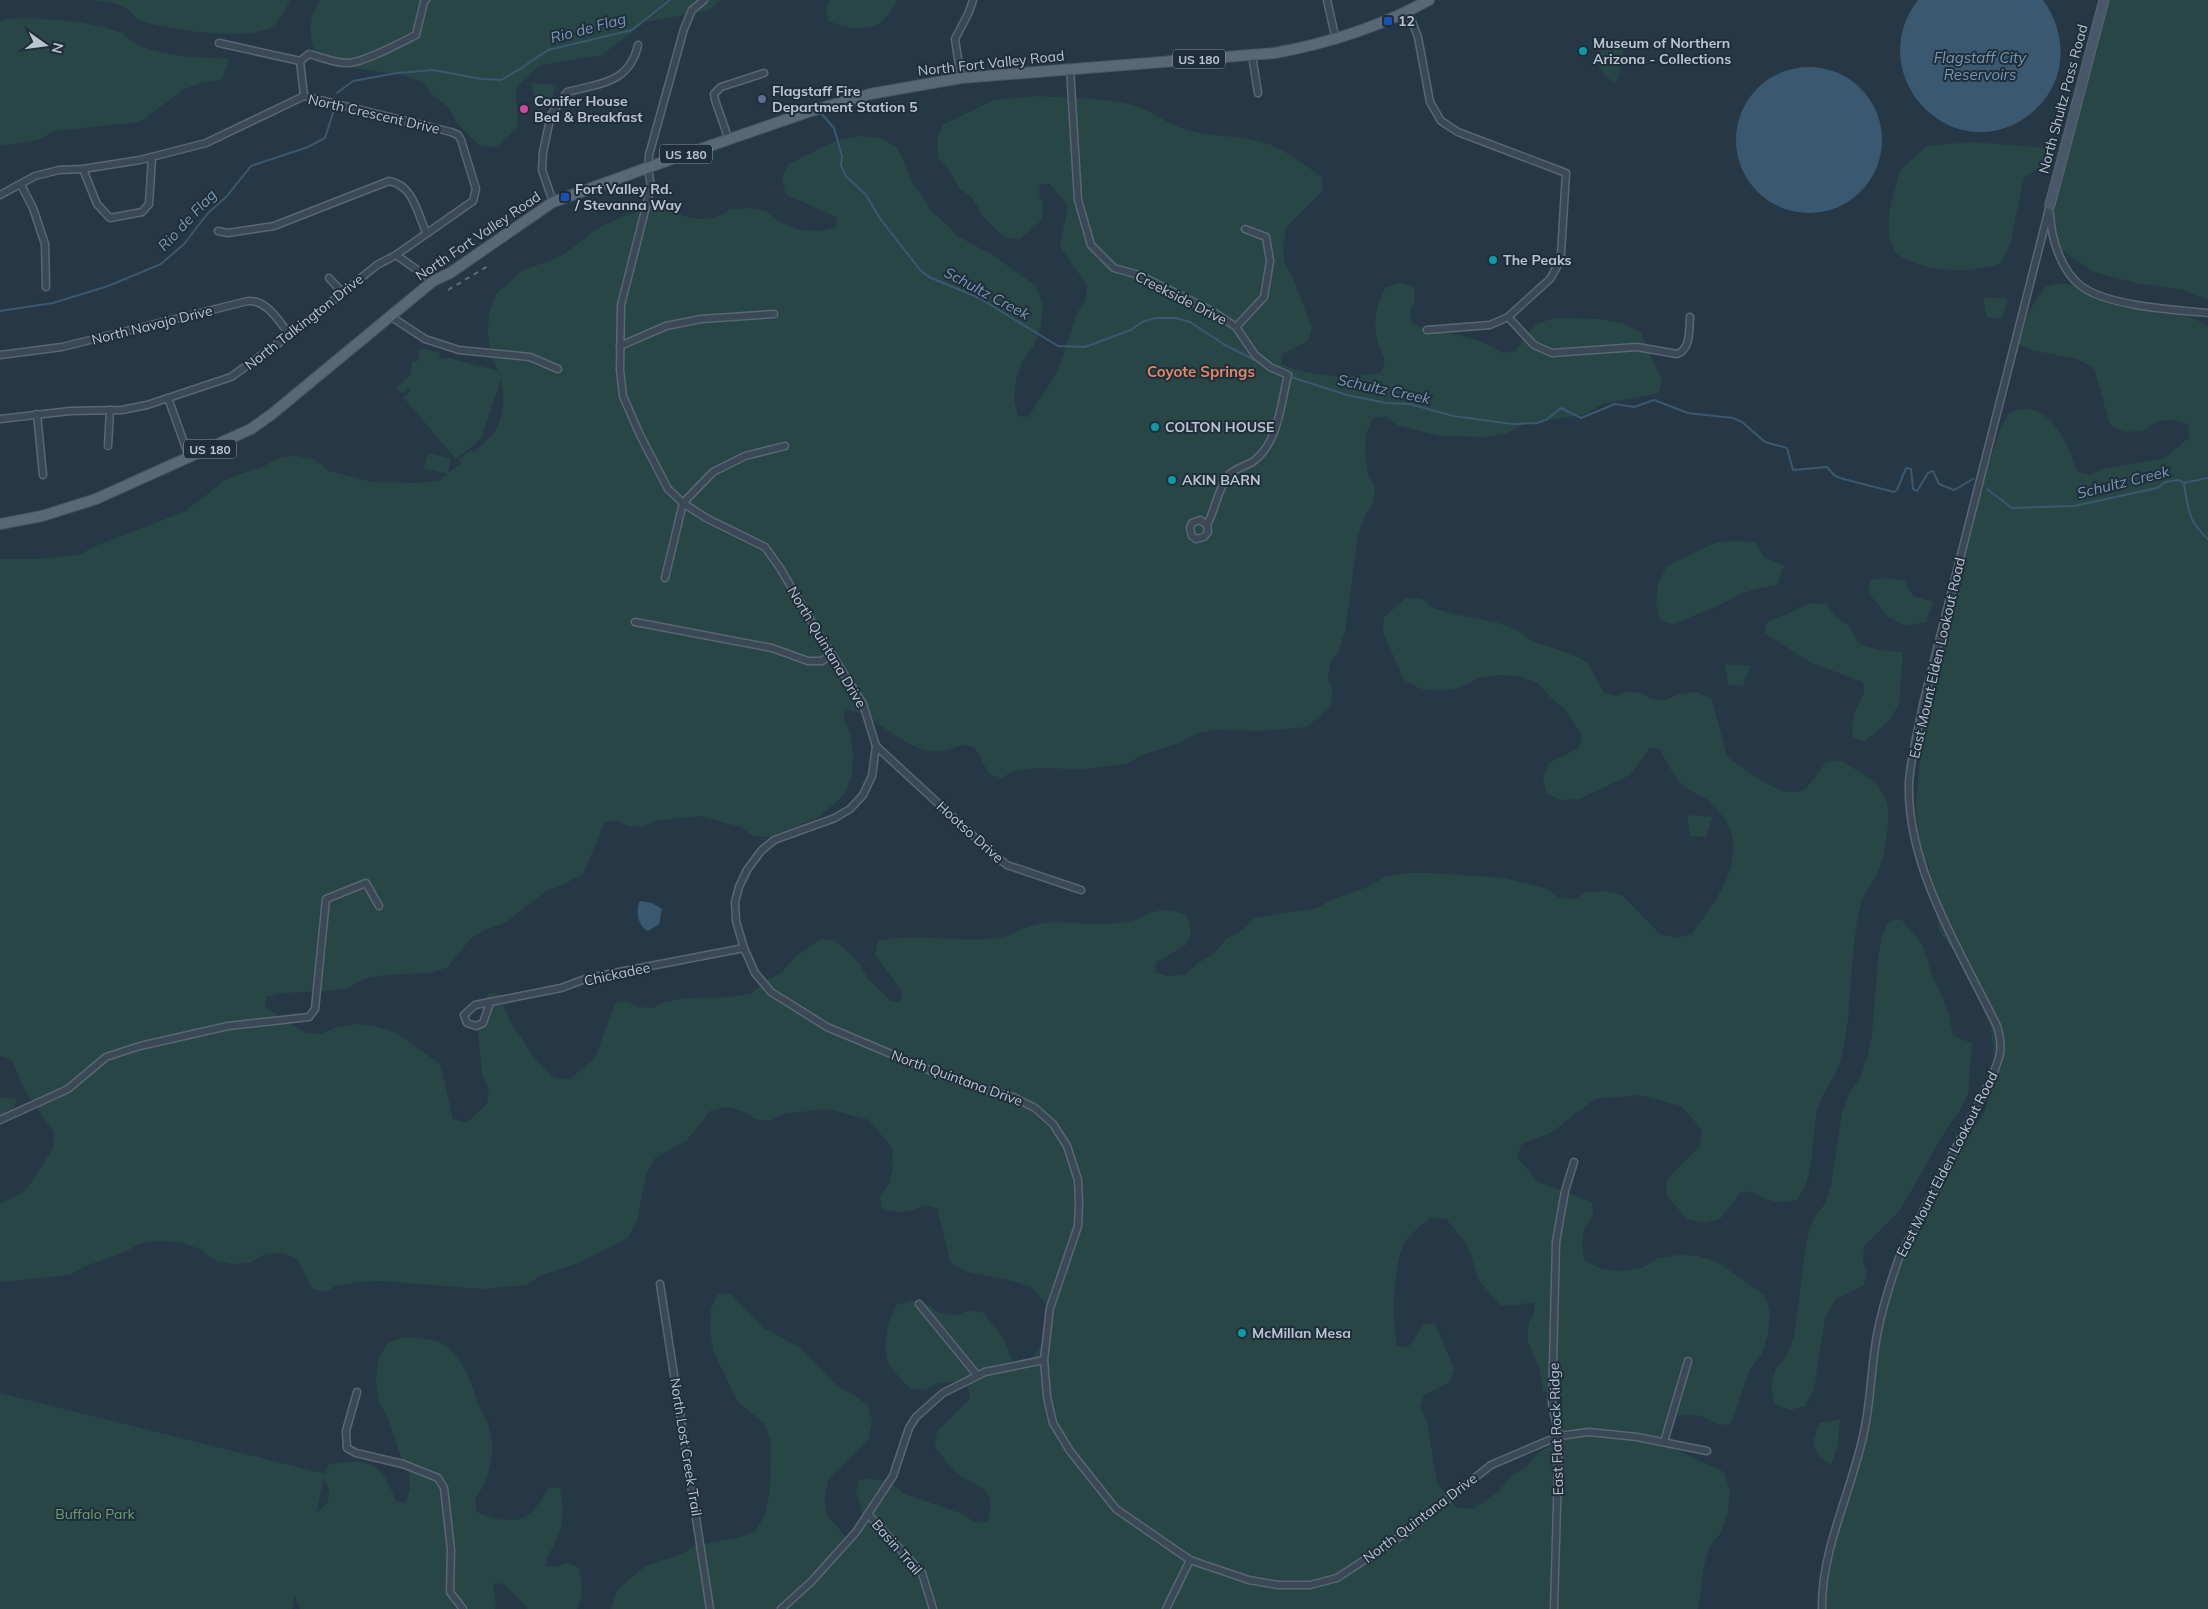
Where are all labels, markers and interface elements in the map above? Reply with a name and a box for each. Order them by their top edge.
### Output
water label: Rio de Flag [548,9,628,47]
place label: 12 [1398,12,1415,30]
marker: 12 [1382,15,1394,27]
north arrow [20,20,70,70]
street label: North Shultz Pass Road [2034,22,2092,176]
place label: Museum of Northern Arizona - Collections [1593,34,1731,68]
text: N [48,41,68,55]
marker: Museum of Northern Arizona - Collections [1577,45,1589,57]
street label: North Fort Valley Road [917,46,1065,80]
water label: Flagstaff City Reservoirs [1934,48,2027,84]
road number: US 180 [1173,50,1225,68]
place label: Flagstaff Fire Department Station 5 [772,82,918,116]
street label: North Crescent Drive [306,90,442,138]
place label: Conifer House Bed & Breakfast [534,92,643,126]
marker: Flagstaff Fire Department Station 5 [756,93,768,105]
marker: Conifer House Bed & Breakfast [518,103,530,115]
road number: US 180 [660,144,712,164]
place label: Fort Valley Rd. / Stevanna Way [574,180,682,214]
water label: Rio de Flag [154,185,220,255]
street label: North Fort Valley Road [412,187,544,285]
marker: Fort Valley Rd. / Stevanna Way [559,191,571,203]
place label: The Peaks [1503,251,1572,269]
marker: The Peaks [1487,254,1499,266]
water label: Schultz Creek [941,262,1034,324]
street label: Creekside Drive [1132,267,1230,329]
street label: North Talkington Drive [241,270,367,374]
street label: North Navajo Drive [90,301,214,349]
district label: Coyote Springs [1147,362,1255,381]
water label: Schultz Creek [1336,370,1433,408]
place label: COLTON HOUSE [1165,418,1274,436]
marker: COLTON HOUSE [1149,421,1161,433]
road number: US 180 [184,439,236,458]
water label: Schultz Creek [2075,461,2172,503]
place label: AKIN BARN [1182,471,1261,489]
marker: AKIN BARN [1166,474,1178,486]
street label: East Mount Elden Lookout Road [1905,556,1969,760]
street label: North Quintana Drive [784,583,870,711]
street label: Hootso Drive [933,797,1007,867]
street label: Chickadee [582,958,652,990]
street label: North Quintana Drive [889,1046,1025,1110]
street label: East Mount Elden Lookout Road [1892,1068,2002,1260]
place label: McMillan Mesa [1252,1324,1351,1342]
marker: McMillan Mesa [1236,1327,1248,1339]
street label: East Flat Rock Ridge [1545,1362,1567,1496]
street label: North Lost Creek Trail [666,1377,706,1517]
street label: North Quintana Drive [1359,1469,1481,1567]
park label: Buffalo Park [55,1505,136,1523]
street label: Basin Trail [868,1516,926,1578]

